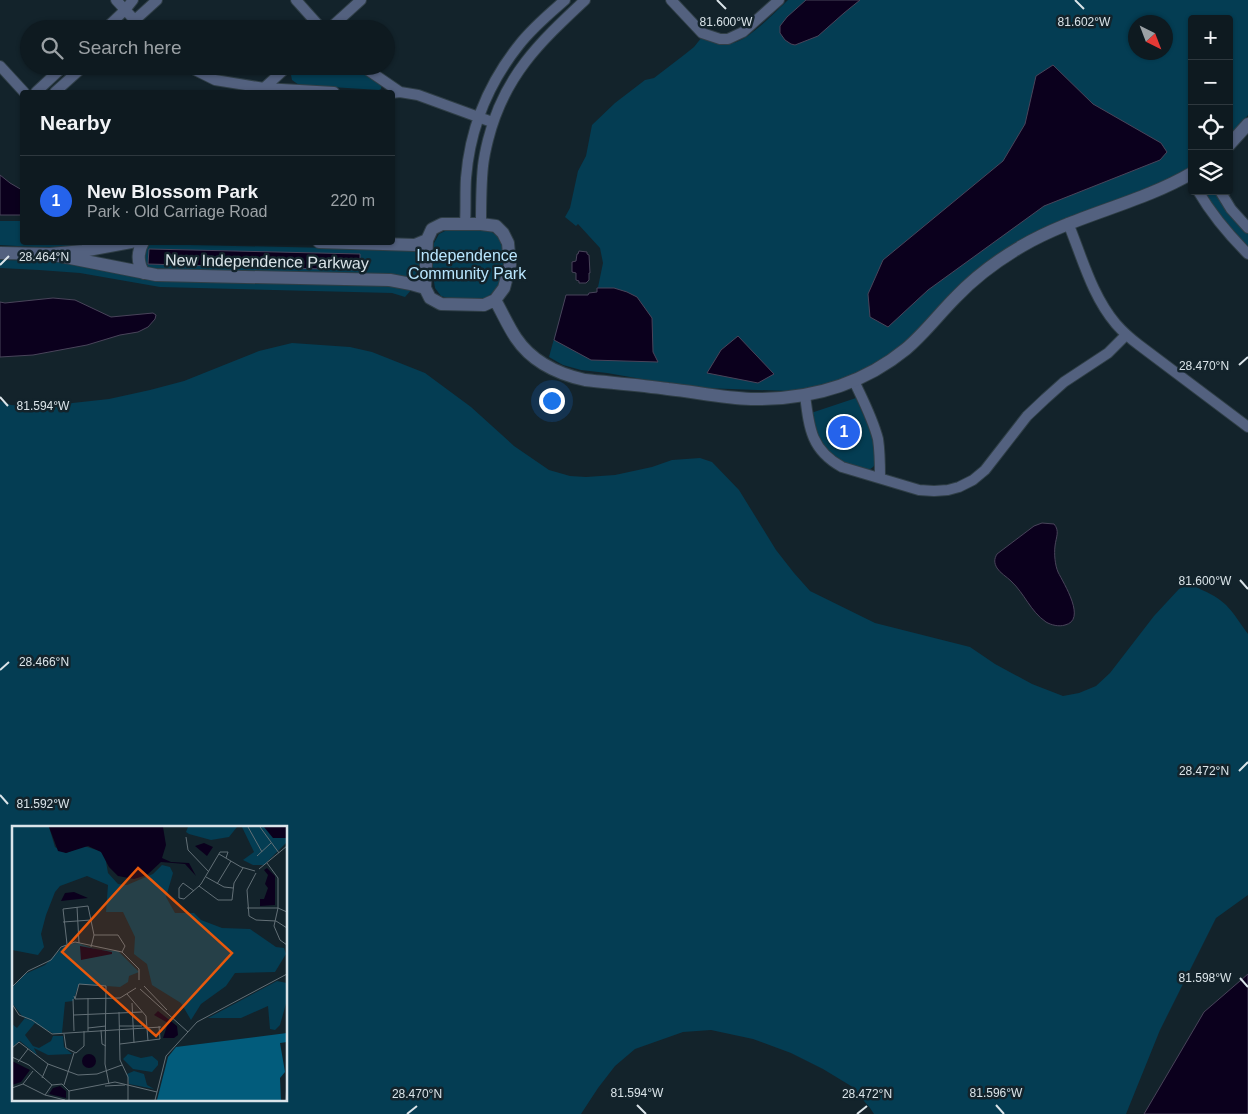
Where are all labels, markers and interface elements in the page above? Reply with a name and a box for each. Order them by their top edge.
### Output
text: 81.600°W [700,15,753,29]
text: 81.602°W [1058,15,1111,29]
north arrow [1128,15,1173,60]
map controls [1188,15,1233,195]
button: + [1188,15,1233,60]
search box [20,20,395,75]
icon: search [38,34,66,62]
text: Search here [78,37,182,58]
button: − [1188,60,1233,105]
button: locate [1188,105,1233,150]
text: Nearby [40,111,111,134]
button: layers [1188,150,1233,195]
text: New Blossom Park [87,181,258,202]
text: 1 [52,192,60,209]
text: 220 m [331,192,375,209]
text: Park · Old Carriage Road [87,203,268,220]
park label: Independence Community Park [408,247,527,282]
text: 28.464°N [19,250,69,264]
street label: New Independence Parkway [165,251,369,272]
text: 28.470°N [1179,359,1229,373]
your location [539,388,565,414]
text: 81.594°W [17,399,70,413]
pin: 1 [828,413,860,451]
text: 81.600°W [1179,574,1232,588]
text: 28.466°N [19,655,69,669]
text: 28.472°N [1179,764,1229,778]
text: 81.592°W [17,797,70,811]
inset map [12,826,288,1102]
text: 81.598°W [1179,971,1232,985]
text: 81.594°W [611,1086,664,1100]
text: 81.596°W [970,1086,1023,1100]
text: 28.470°N [392,1087,442,1101]
text: 28.472°N [842,1087,892,1101]

